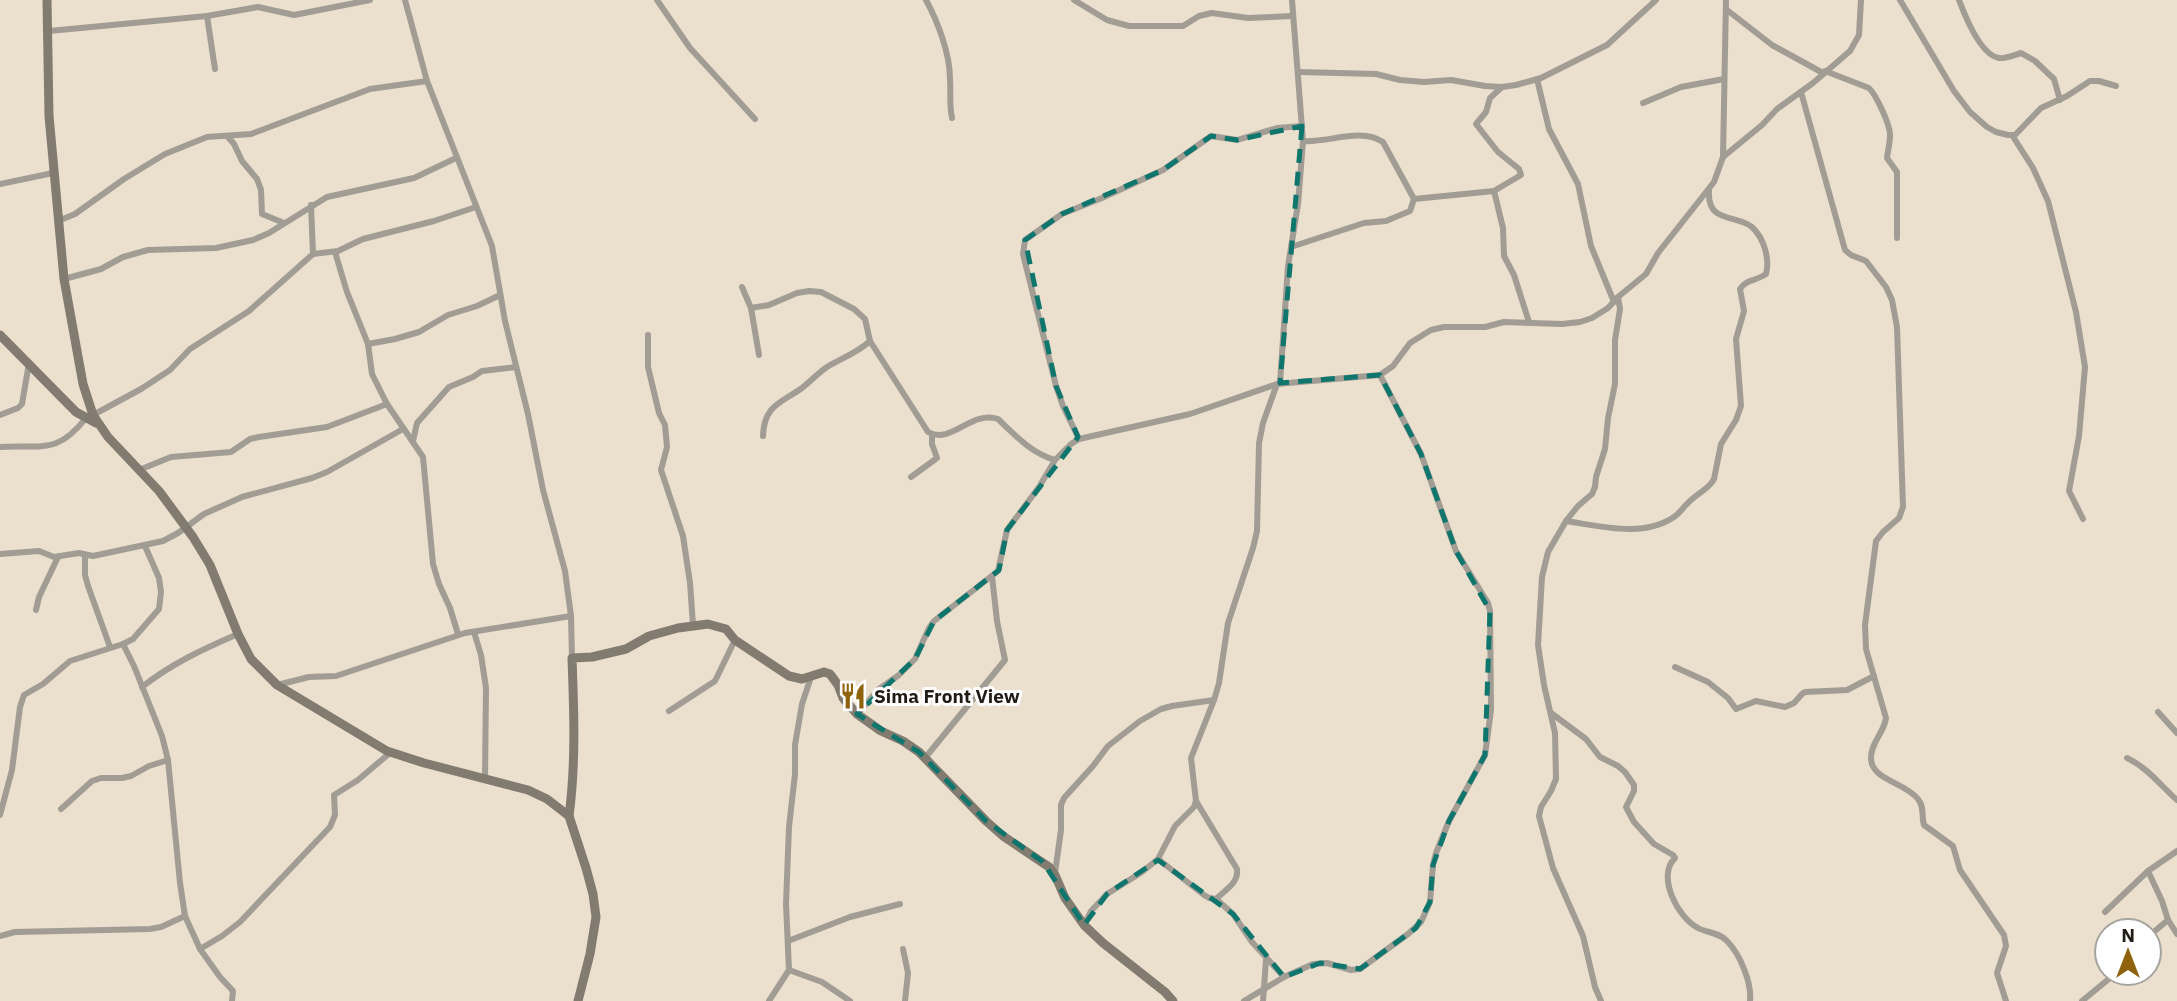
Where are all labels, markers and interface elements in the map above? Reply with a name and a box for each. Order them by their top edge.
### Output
restaurant icon: Sima Front View [838,681,868,711]
place label: Sima Front View [874,684,1020,708]
north arrow [2093,917,2163,987]
text: N [2121,923,2135,947]

